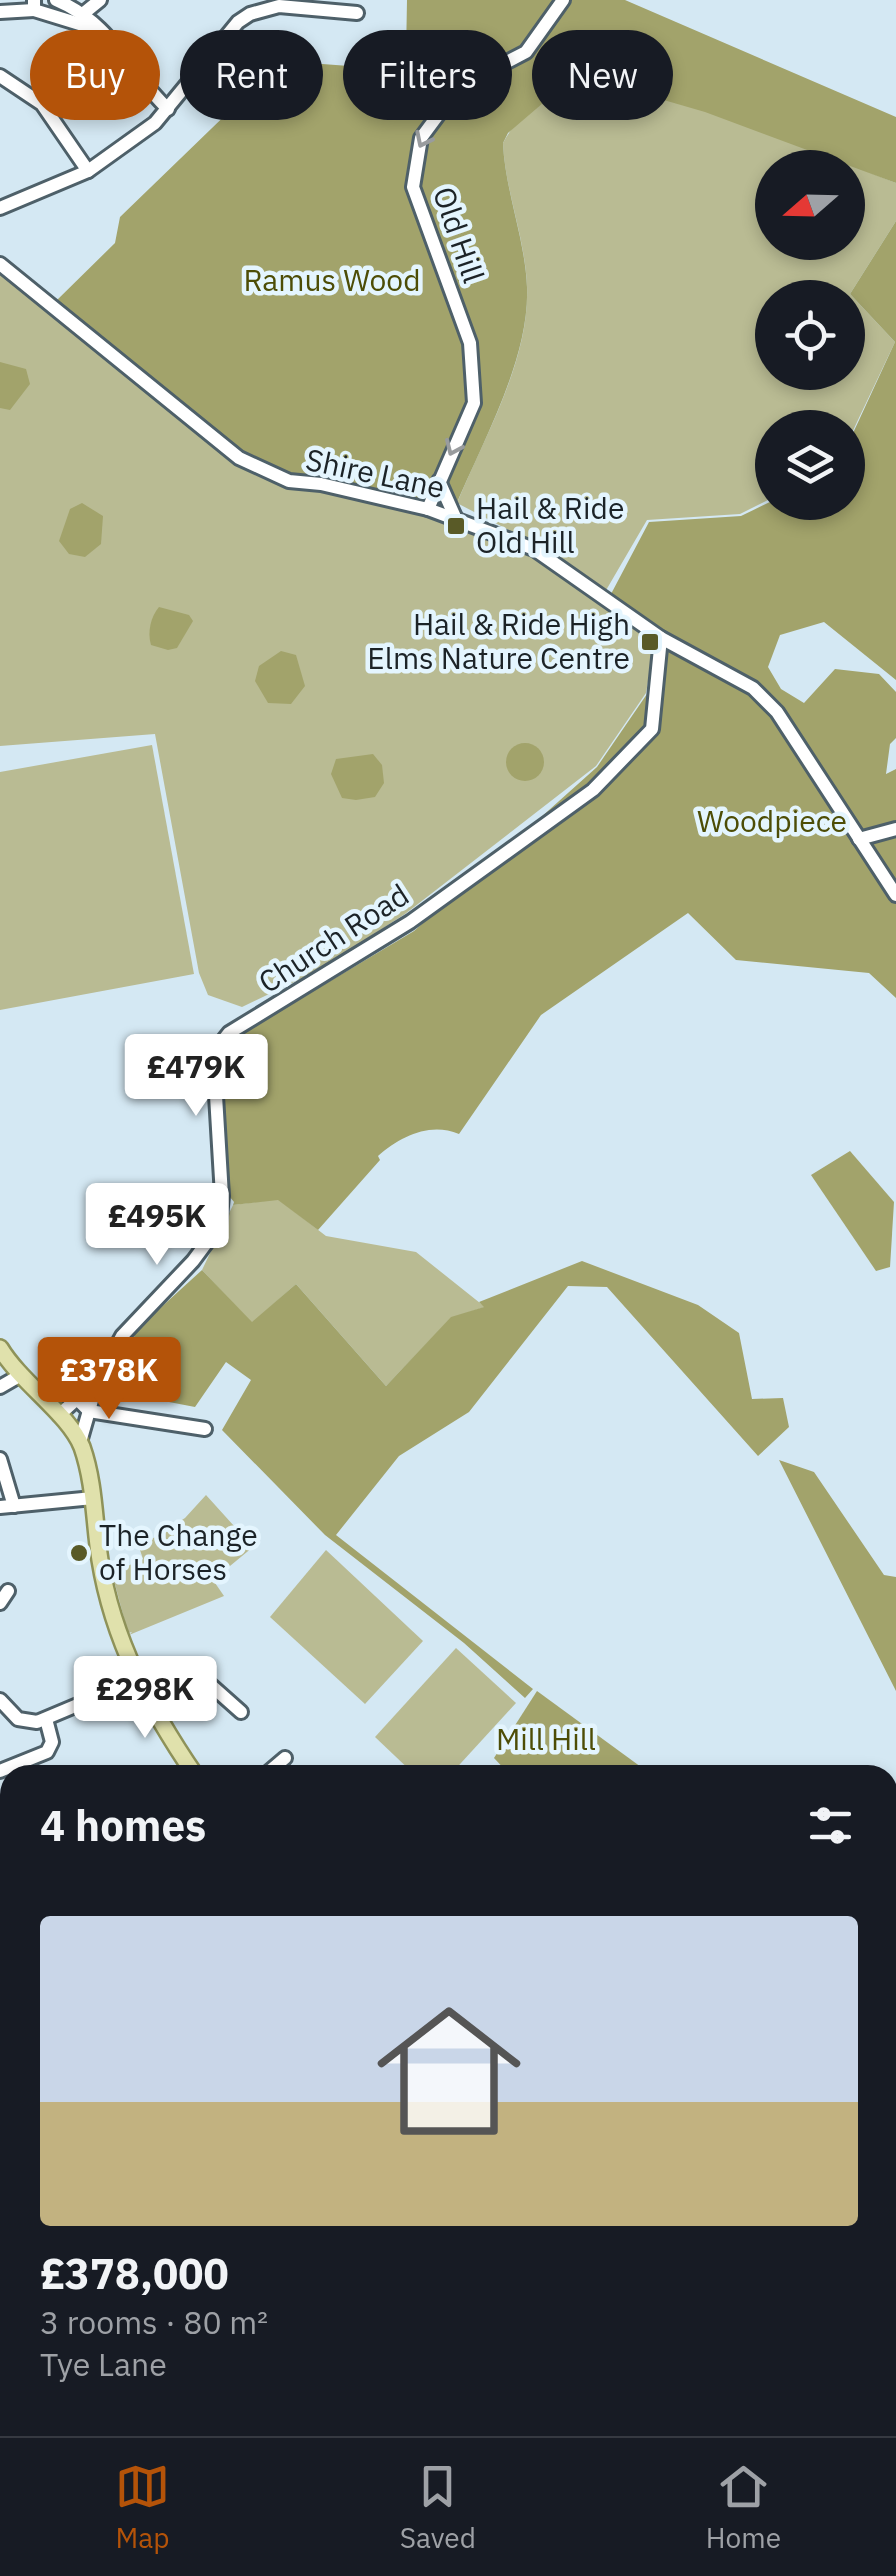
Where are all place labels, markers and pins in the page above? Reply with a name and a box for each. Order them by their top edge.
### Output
place label: Hail & Ride Old Hill [476,488,624,561]
marker: Hail & Ride Old Hill [445,515,467,537]
place label: Hail & Ride High Elms Nature Centre [367,604,630,677]
marker: Hail & Ride High Elms Nature Centre [639,631,661,653]
pin: £479K [126,1034,266,1119]
pin: £495K [87,1183,227,1268]
pin: £378K [39,1337,179,1422]
place label: The Change of Horses [99,1515,258,1588]
marker: The Change of Horses [68,1542,90,1564]
pin: £298K [75,1656,215,1741]

